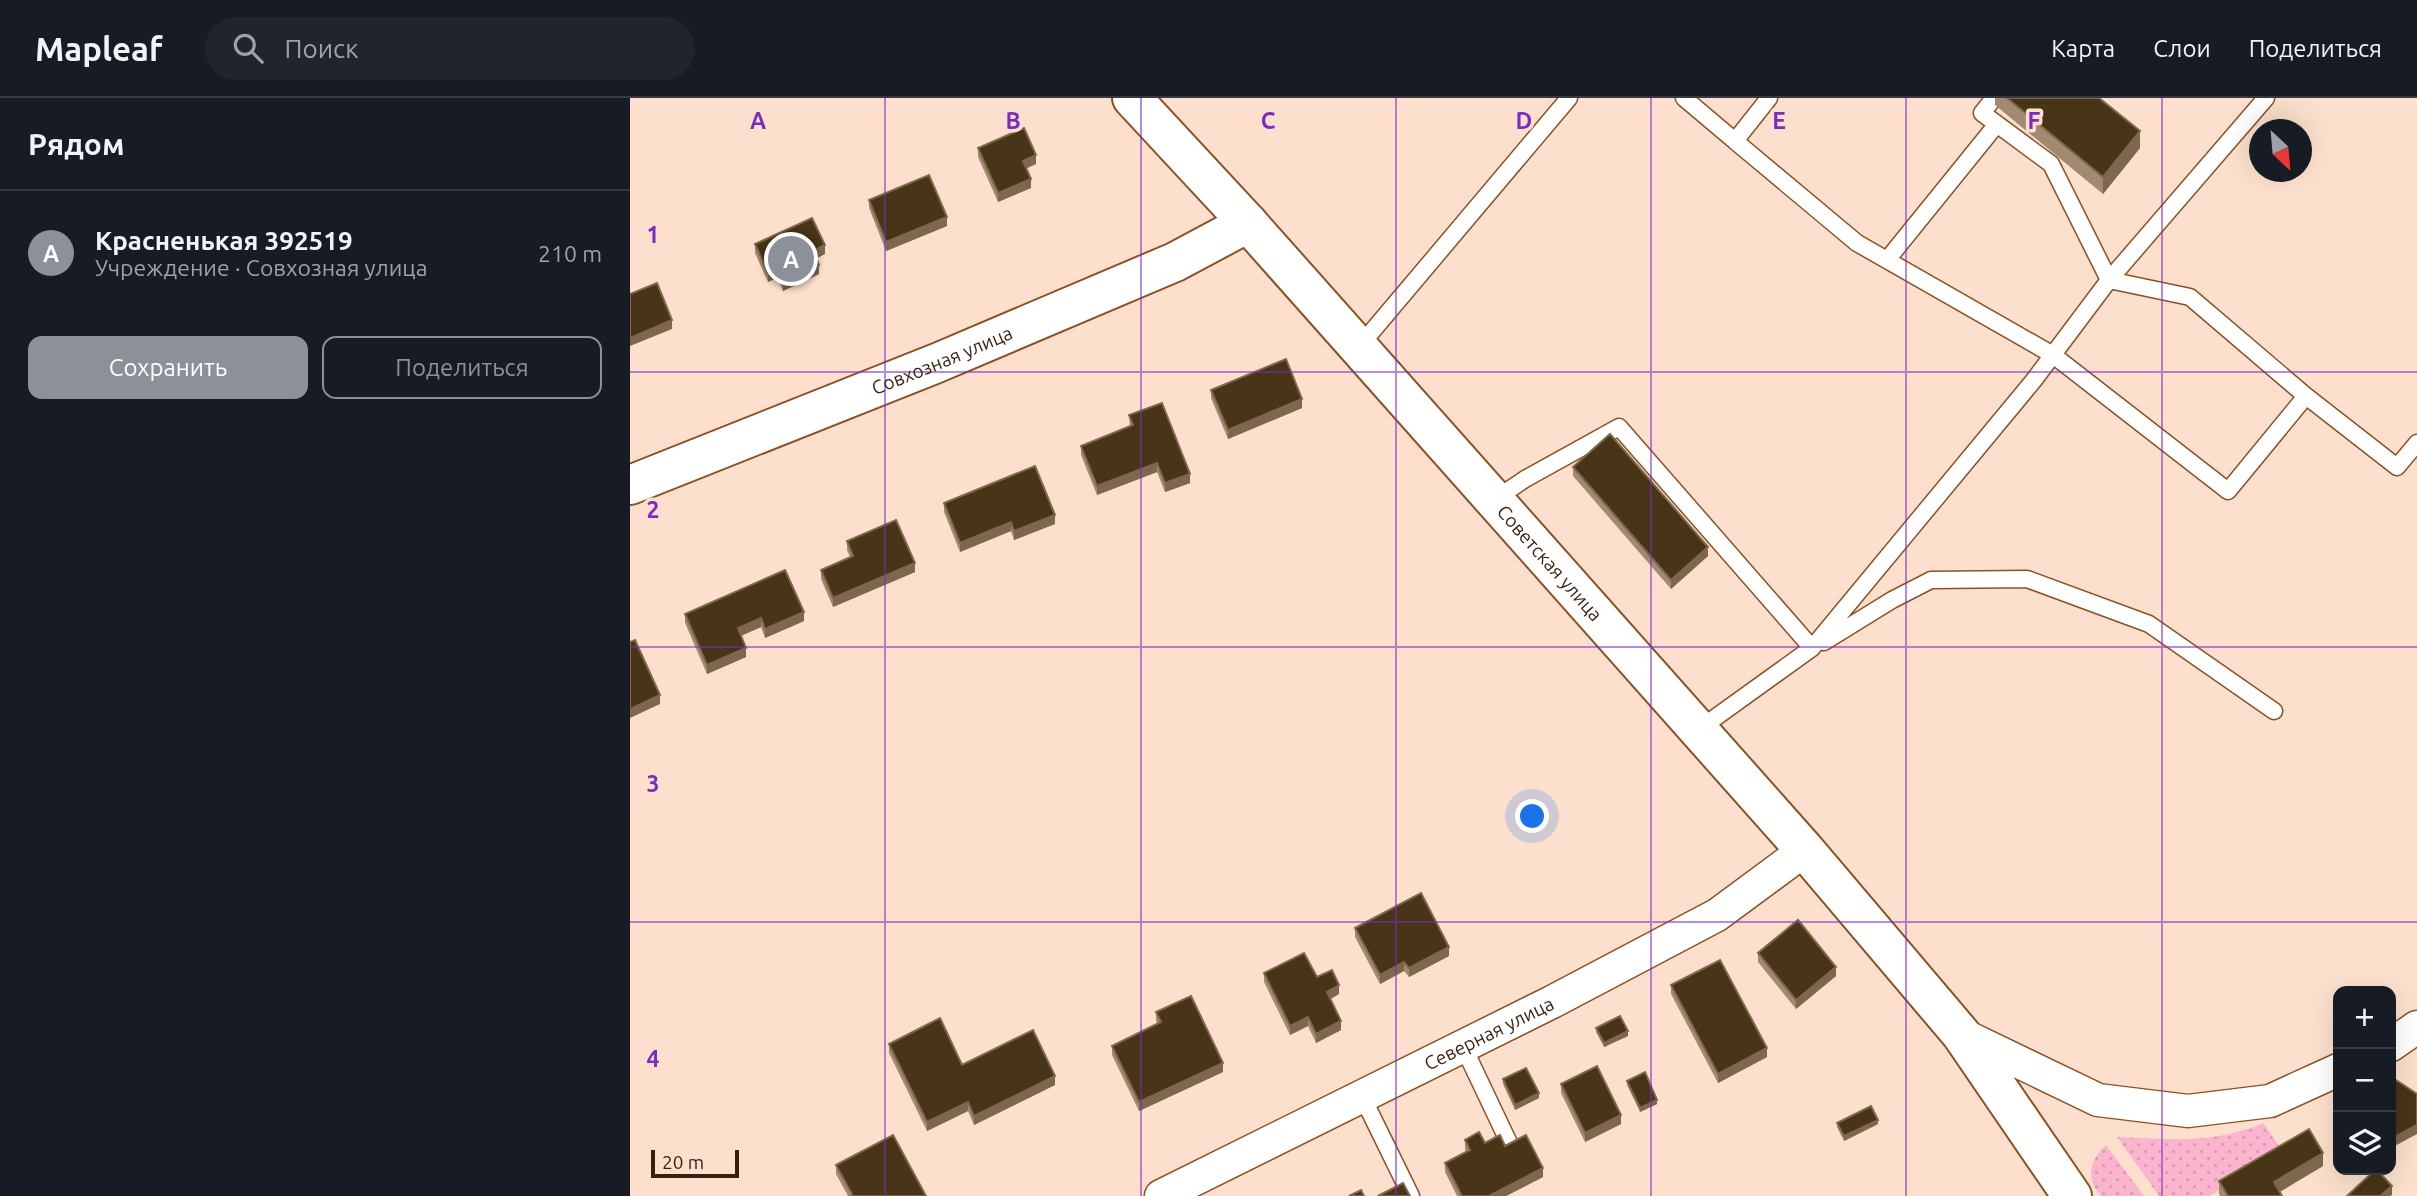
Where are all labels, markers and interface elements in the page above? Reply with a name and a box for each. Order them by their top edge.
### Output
search box [205,17,695,80]
icon: search [229,29,267,67]
text: Mapleaf [35,30,163,67]
text: Поиск [285,34,359,63]
text: Карта [2051,35,2115,62]
text: Слои [2153,35,2211,62]
text: Поделиться [2249,35,2382,62]
text: A [750,108,766,133]
text: B [1005,108,1021,133]
text: C [1261,108,1276,133]
text: D [1516,108,1532,133]
text: E [1772,108,1786,133]
text: F [2028,108,2041,133]
north arrow [2249,119,2312,182]
text: Рядом [28,127,124,161]
text: 1 [647,222,659,247]
text: Красненькая 392519 [95,226,353,255]
pin: A [768,233,814,285]
text: A [43,241,59,266]
text: 210 m [538,241,602,266]
text: Учреждение · Совхозная улица [95,255,428,280]
street label: Совхозная улица [868,321,1016,399]
button: Сохранить [28,336,308,399]
button: Поделиться [322,336,602,399]
text: 2 [647,497,659,522]
street label: Советская улица [1493,500,1607,625]
text: 3 [647,771,659,796]
your location [1515,799,1549,833]
map controls [2333,986,2396,1175]
button: + [2333,986,2396,1049]
street label: Северная улица [1420,992,1557,1075]
text: 4 [647,1046,660,1071]
button: − [2333,1049,2396,1112]
button: layers [2333,1112,2396,1175]
scale bar [651,1147,738,1179]
text: 20 m [662,1151,704,1173]

